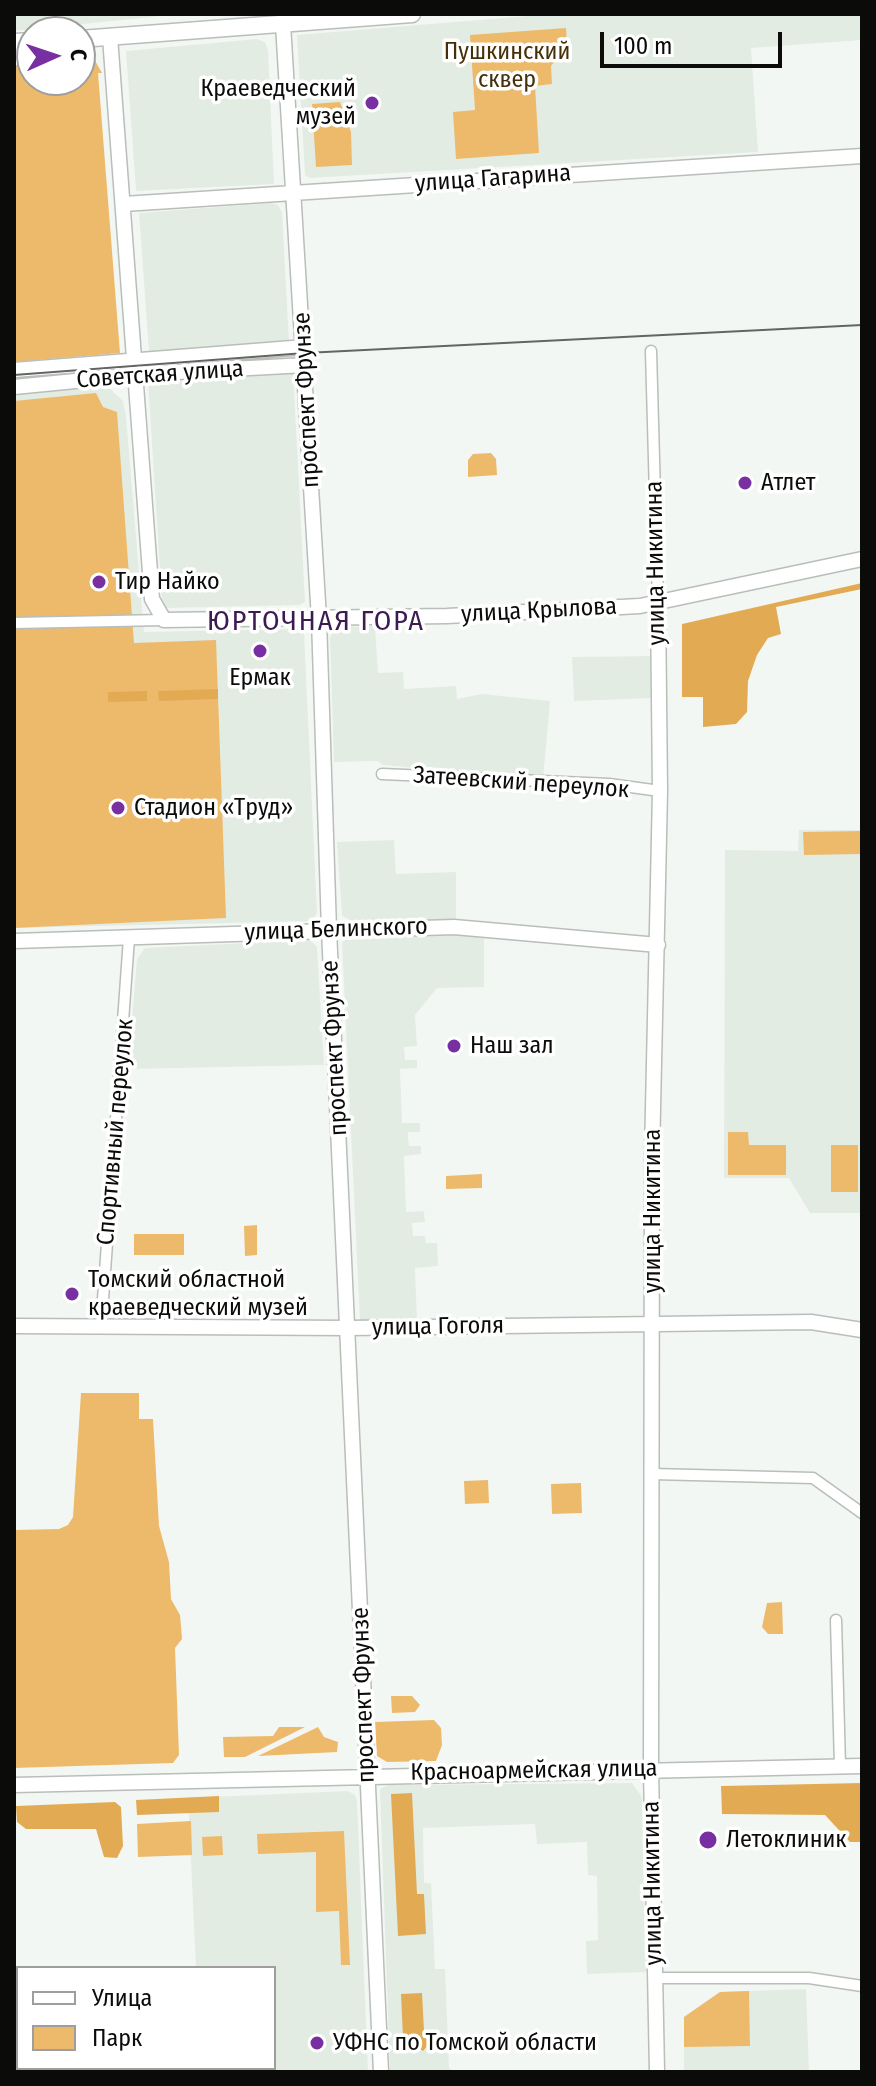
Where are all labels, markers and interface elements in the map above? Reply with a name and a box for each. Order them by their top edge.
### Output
north arrow [16,16,96,96]
scale bar [604,16,786,66]
text: 100 m [614,32,672,60]
park label: Пушкинский сквер [444,38,570,94]
text: С [65,48,92,61]
place label: Краеведческий музей [201,75,356,131]
marker: Краеведческий музей [363,94,381,112]
street label: улица Гагарина [414,159,572,199]
street label: проспект Фрунзе [288,311,326,489]
street label: Советская улица [76,355,244,395]
place label: Атлет [761,469,815,497]
marker: Атлет [736,474,754,492]
street label: улица Никитина [640,481,672,645]
place label: Тир Найко [115,568,220,596]
marker: Тир Найко [90,573,108,591]
street label: улица Крылова [460,593,618,629]
district label: ЮРТОЧНАЯ ГОРА [207,605,425,639]
marker: Ермак [251,642,269,660]
place label: Ермак [229,664,291,692]
street label: Затеевский переулок [412,761,630,805]
place label: Стадион «Труд» [134,794,293,822]
marker: Стадион «Труд» [109,799,127,817]
street label: улица Белинского [244,912,428,948]
street label: проспект Фрунзе [316,959,354,1137]
street label: Спортивный переулок [92,1018,140,1246]
place label: Наш зал [470,1032,554,1060]
marker: Наш зал [445,1037,463,1055]
street label: улица Никитина [639,1129,667,1293]
place label: Томский областной краеведческий музей [88,1266,308,1322]
marker: Томский областной краеведческий музей [63,1285,81,1303]
street label: улица Гоголя [372,1311,504,1343]
street label: проспект Фрунзе [347,1607,381,1783]
street label: Красноармейская улица [410,1754,658,1788]
street label: улица Никитина [637,1801,669,1965]
place label: Летоклиник [726,1826,847,1854]
marker: Летоклиник [697,1829,719,1851]
legend [16,1966,276,2070]
text: Улица [92,1984,152,2012]
text: Парк [92,2024,142,2052]
place label: УФНС по Томской области [333,2029,597,2057]
marker: УФНС по Томской области [308,2034,326,2052]

